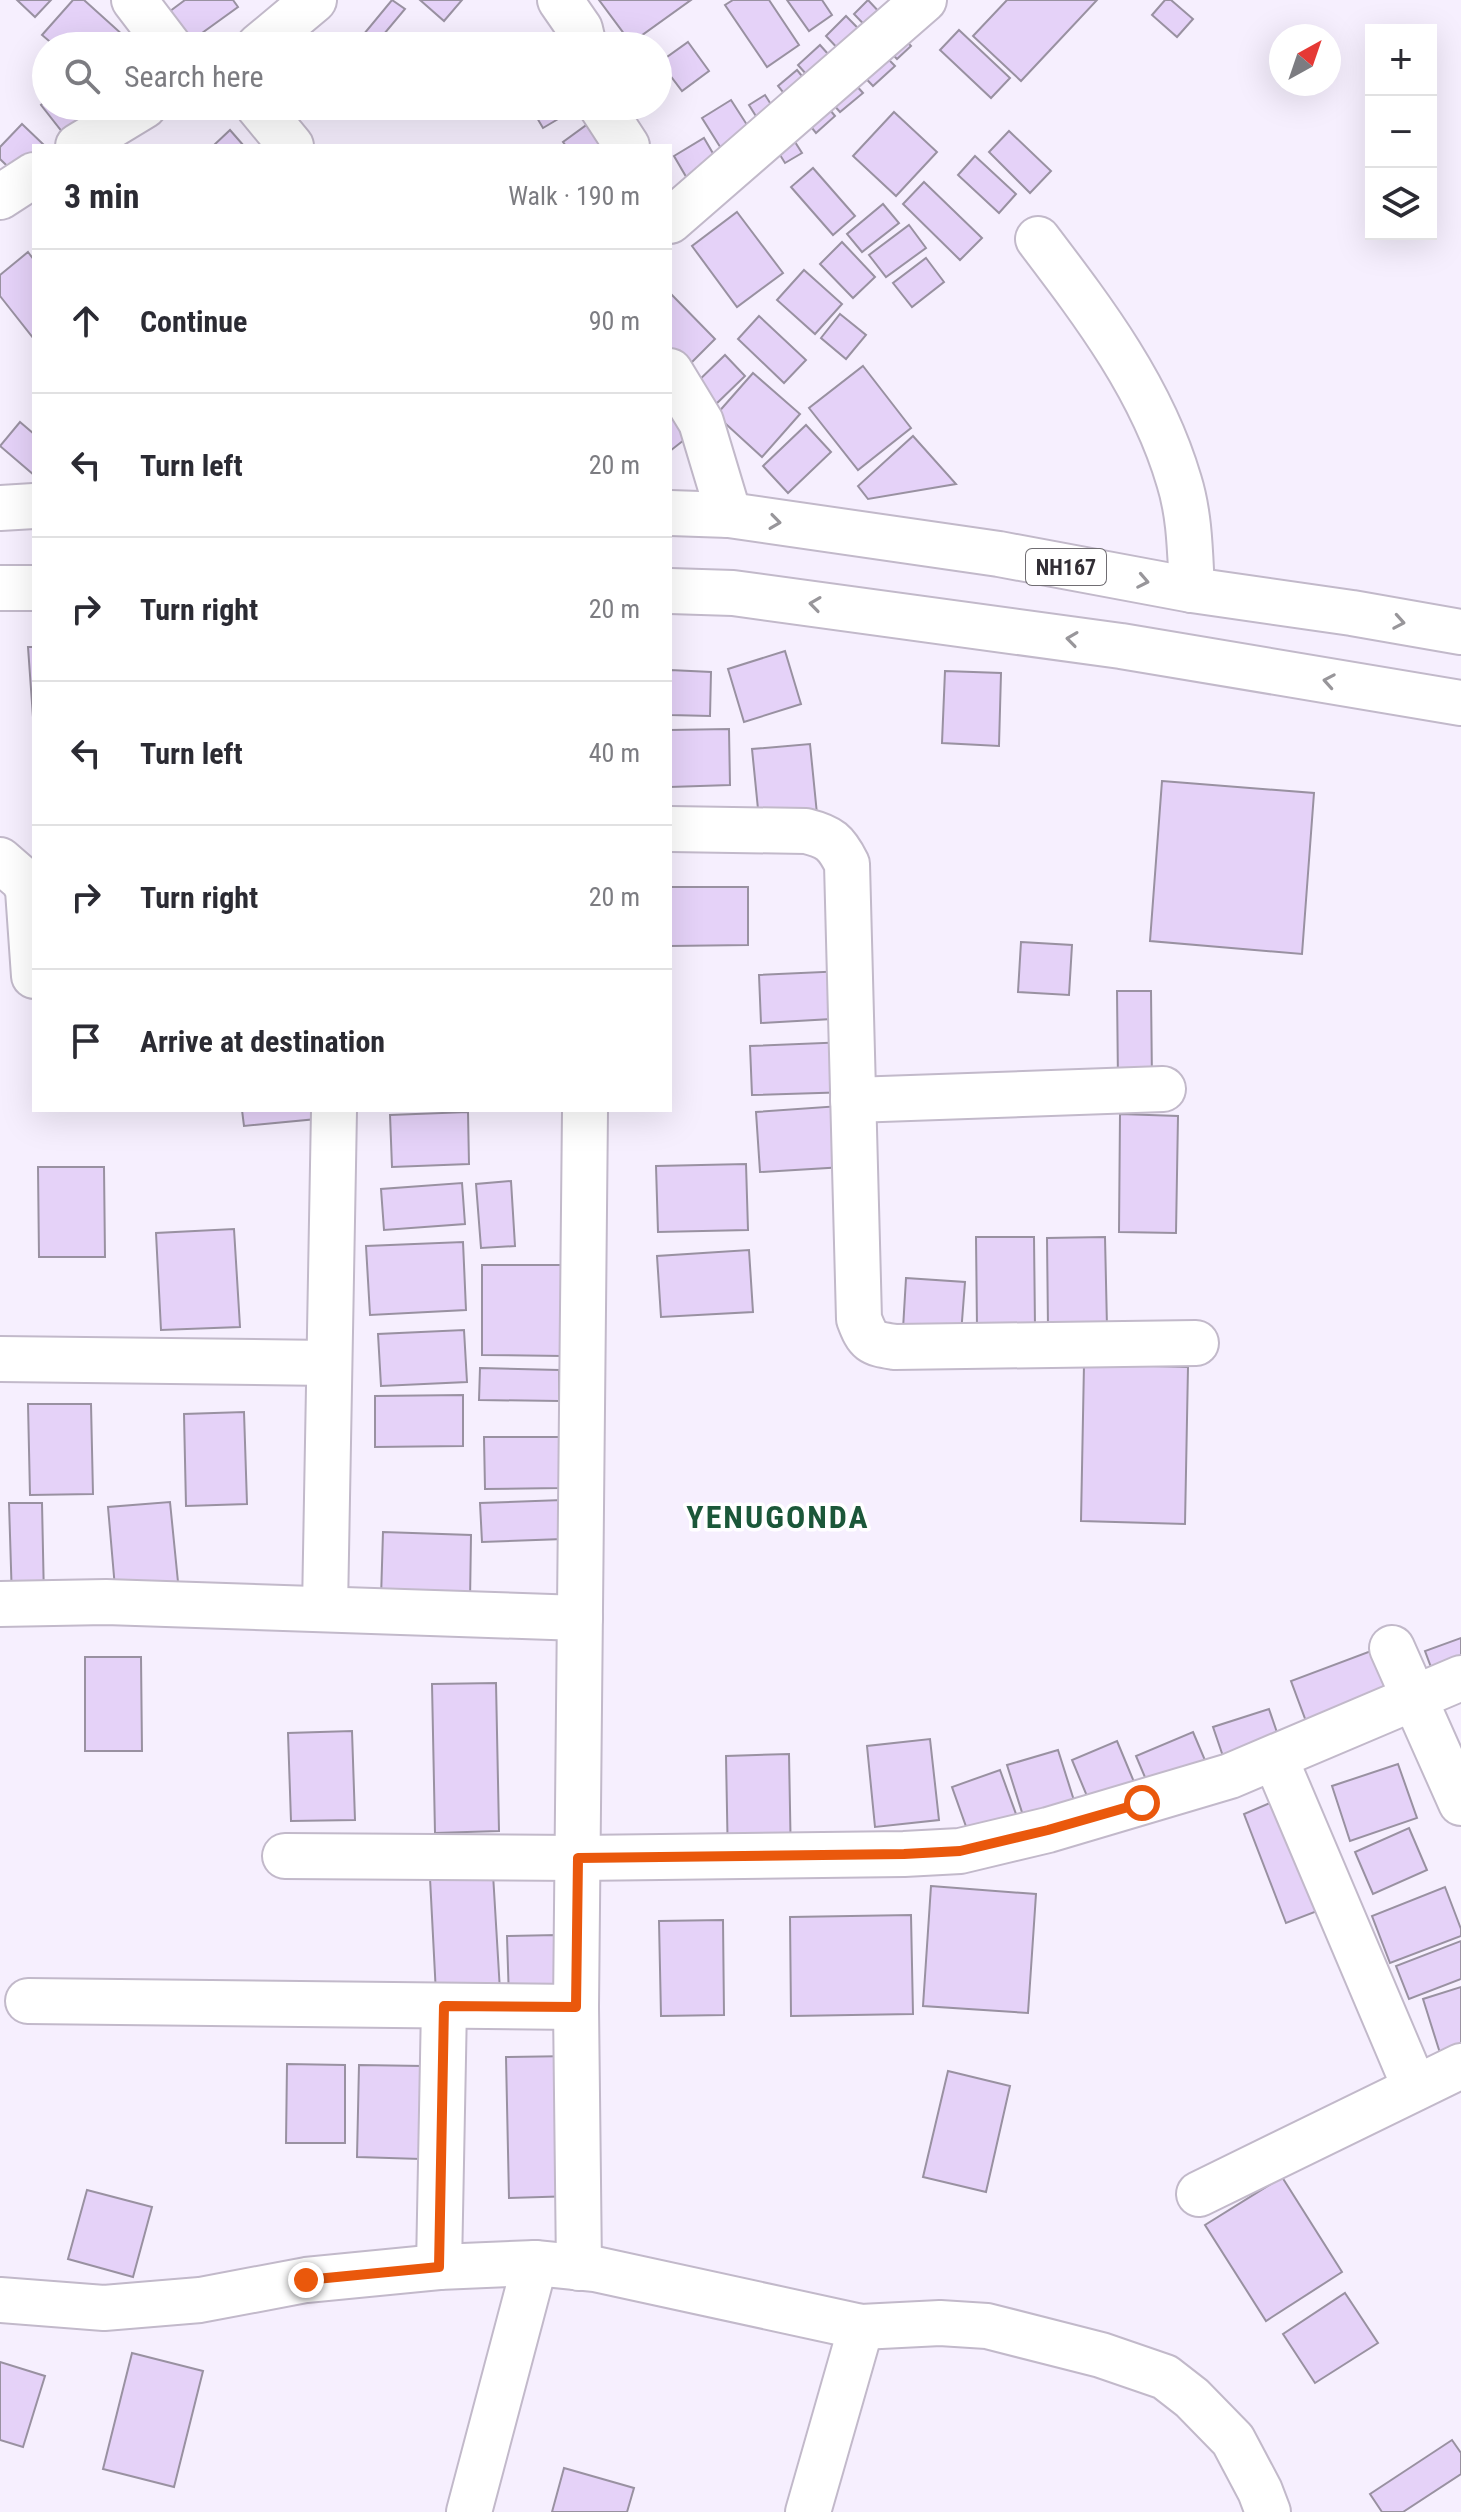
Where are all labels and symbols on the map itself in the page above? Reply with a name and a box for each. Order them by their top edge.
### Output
north arrow [1269,24,1341,96]
one-way arrow [769,513,782,530]
road number: NH167 [1026,549,1106,585]
one-way arrow [1136,571,1149,588]
one-way arrow [808,596,821,613]
one-way arrow [1393,612,1406,629]
one-way arrow [1065,631,1079,648]
one-way arrow [1322,673,1336,690]
district label: YENUGONDA [686,1498,870,1536]
route start [1124,1785,1160,1821]
route end [288,2262,324,2298]

